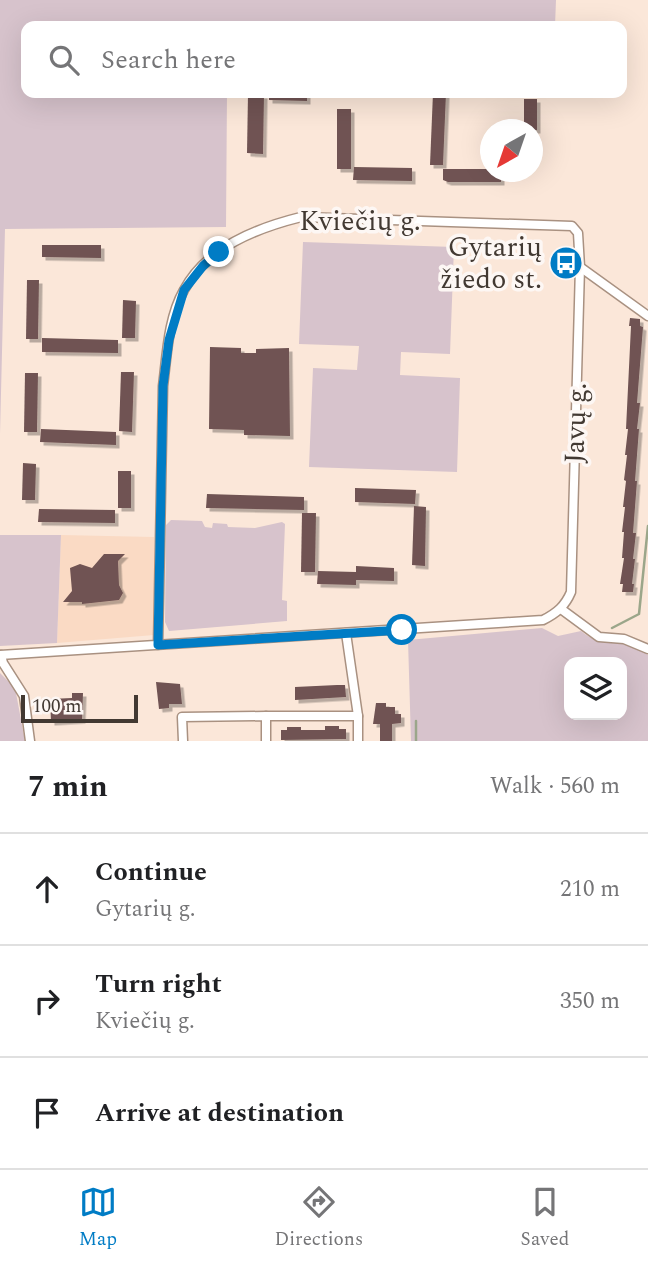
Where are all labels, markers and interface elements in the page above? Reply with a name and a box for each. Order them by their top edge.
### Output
search box [21,21,627,98]
text: Search here [101,40,236,80]
icon: search [45,41,83,79]
north arrow [480,119,543,182]
street label: Kviečių g. [299,200,421,243]
place label: Gytarių žiedo st. [440,226,542,301]
route end [203,236,234,267]
bus stop icon: Gytarių žiedo st. [547,244,585,282]
street label: Javų g. [553,382,599,464]
route start [386,614,417,645]
map controls [564,657,627,720]
button: layers [564,657,627,720]
scale bar [21,692,138,724]
text: 100 m [32,692,82,721]
text: 7 min [28,764,108,810]
text: Walk · 560 m [490,769,620,804]
text: Continue [95,852,207,892]
icon: ahead [28,870,66,908]
text: 210 m [560,872,620,907]
text: Gytarių g. [95,892,195,927]
text: Turn right [95,964,222,1004]
icon: right [28,982,66,1020]
text: 350 m [560,984,620,1019]
text: Kviečių g. [95,1004,195,1039]
text: Arrive at destination [95,1093,344,1133]
icon: arrive [28,1094,66,1132]
tab: Map [79,1183,117,1254]
tab: Directions [274,1183,363,1254]
tab: Saved [521,1183,569,1254]

